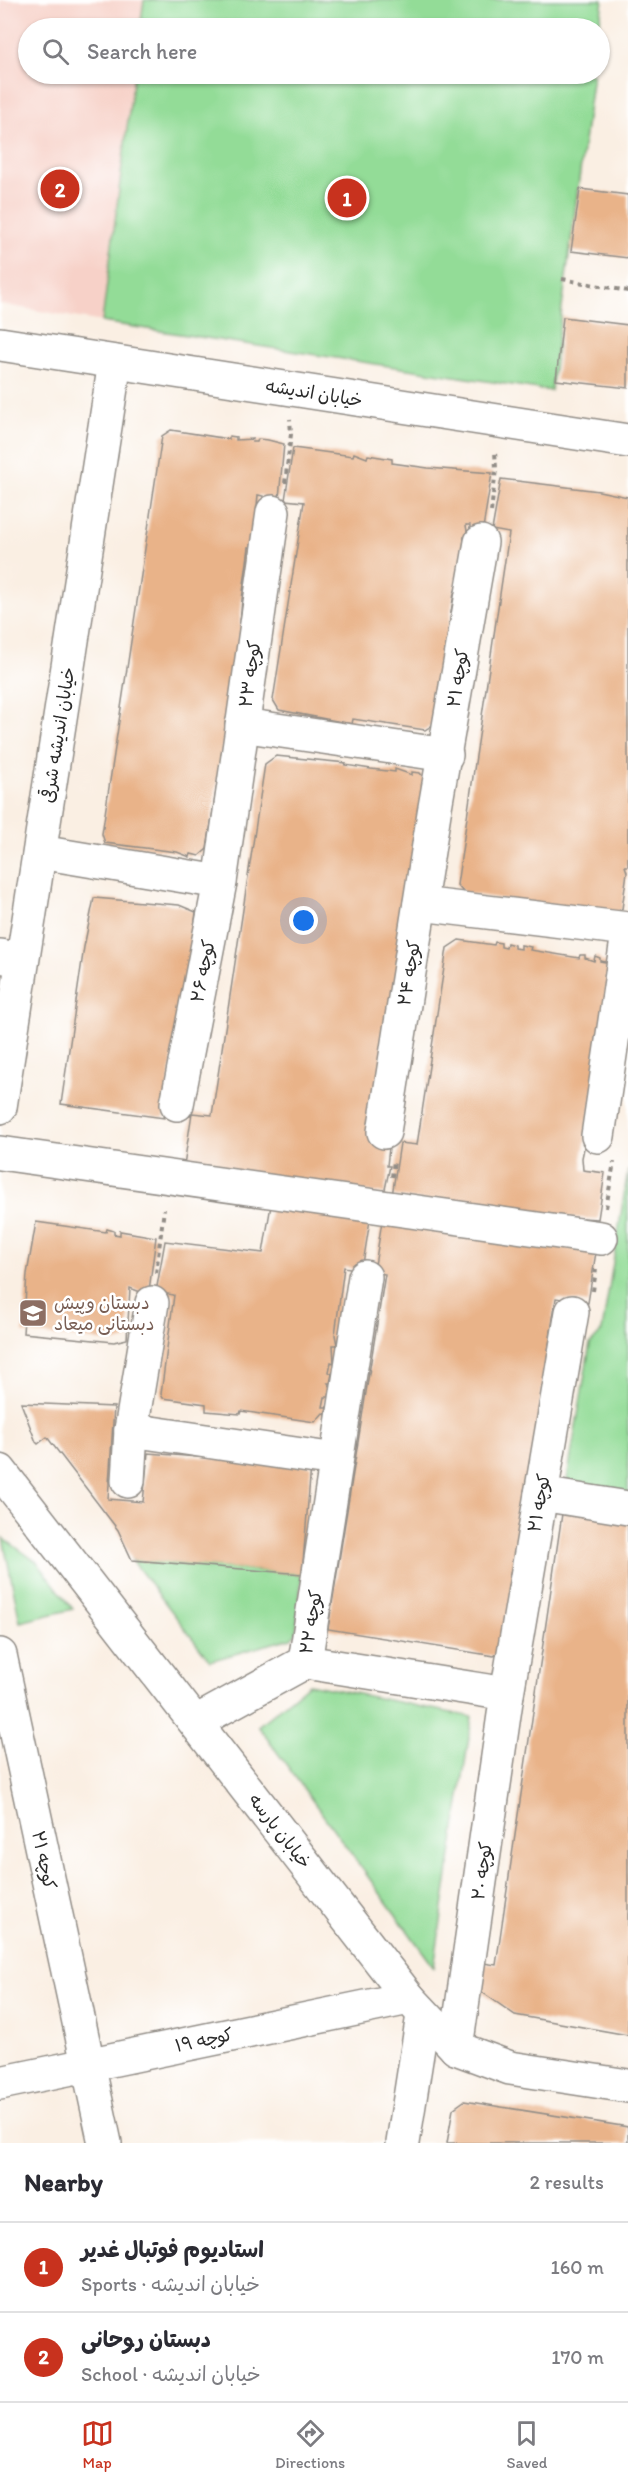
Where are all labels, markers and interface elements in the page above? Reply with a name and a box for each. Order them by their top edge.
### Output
search box [18,18,610,84]
icon: search [39,35,72,68]
text: Search here [87,38,197,65]
pin: 2 [40,166,80,212]
pin: 1 [328,176,366,220]
street label: خیابان اندیشه [264,374,364,412]
street label: کوچه ۲۳ [234,639,267,709]
street label: کوچه ۲۱ [442,647,475,709]
street label: خیابان اندیشه شرقی [35,665,80,805]
your location [289,906,318,935]
street label: کوچه ۲۶ [186,937,221,1005]
street label: کوچه ۲۴ [393,938,426,1008]
place label: دبستان وپیش دبستانی میعاد [54,1292,155,1335]
school or university icon: دبستان وپیش دبستانی میعاد [17,1297,49,1329]
street label: کوچه ۲۱ [523,1472,556,1534]
street label: کوچه ۲۲ [295,1588,328,1656]
street label: خیابان پارسه [243,1789,316,1873]
street label: کوچه ۲۱ [26,1829,61,1892]
street label: کوچه ۲۰ [467,1840,498,1902]
street label: کوچه ۱۹ [173,2023,235,2058]
text: Nearby [24,2166,103,2198]
text: 2 results [530,2170,604,2194]
text: استادیوم فوتبال غدیر [81,2236,264,2263]
text: 1 [39,2255,48,2279]
text: 160 m [551,2255,604,2279]
text: Sports · خیابان اندیشه [81,2272,260,2296]
text: دبستان روحانی [81,2326,211,2353]
text: 2 [38,2345,49,2369]
text: 170 m [551,2345,604,2369]
text: School · خیابان اندیشه [81,2362,261,2386]
tab: Map [81,2417,114,2472]
tab: Directions [275,2417,345,2472]
tab: Saved [507,2417,547,2472]

